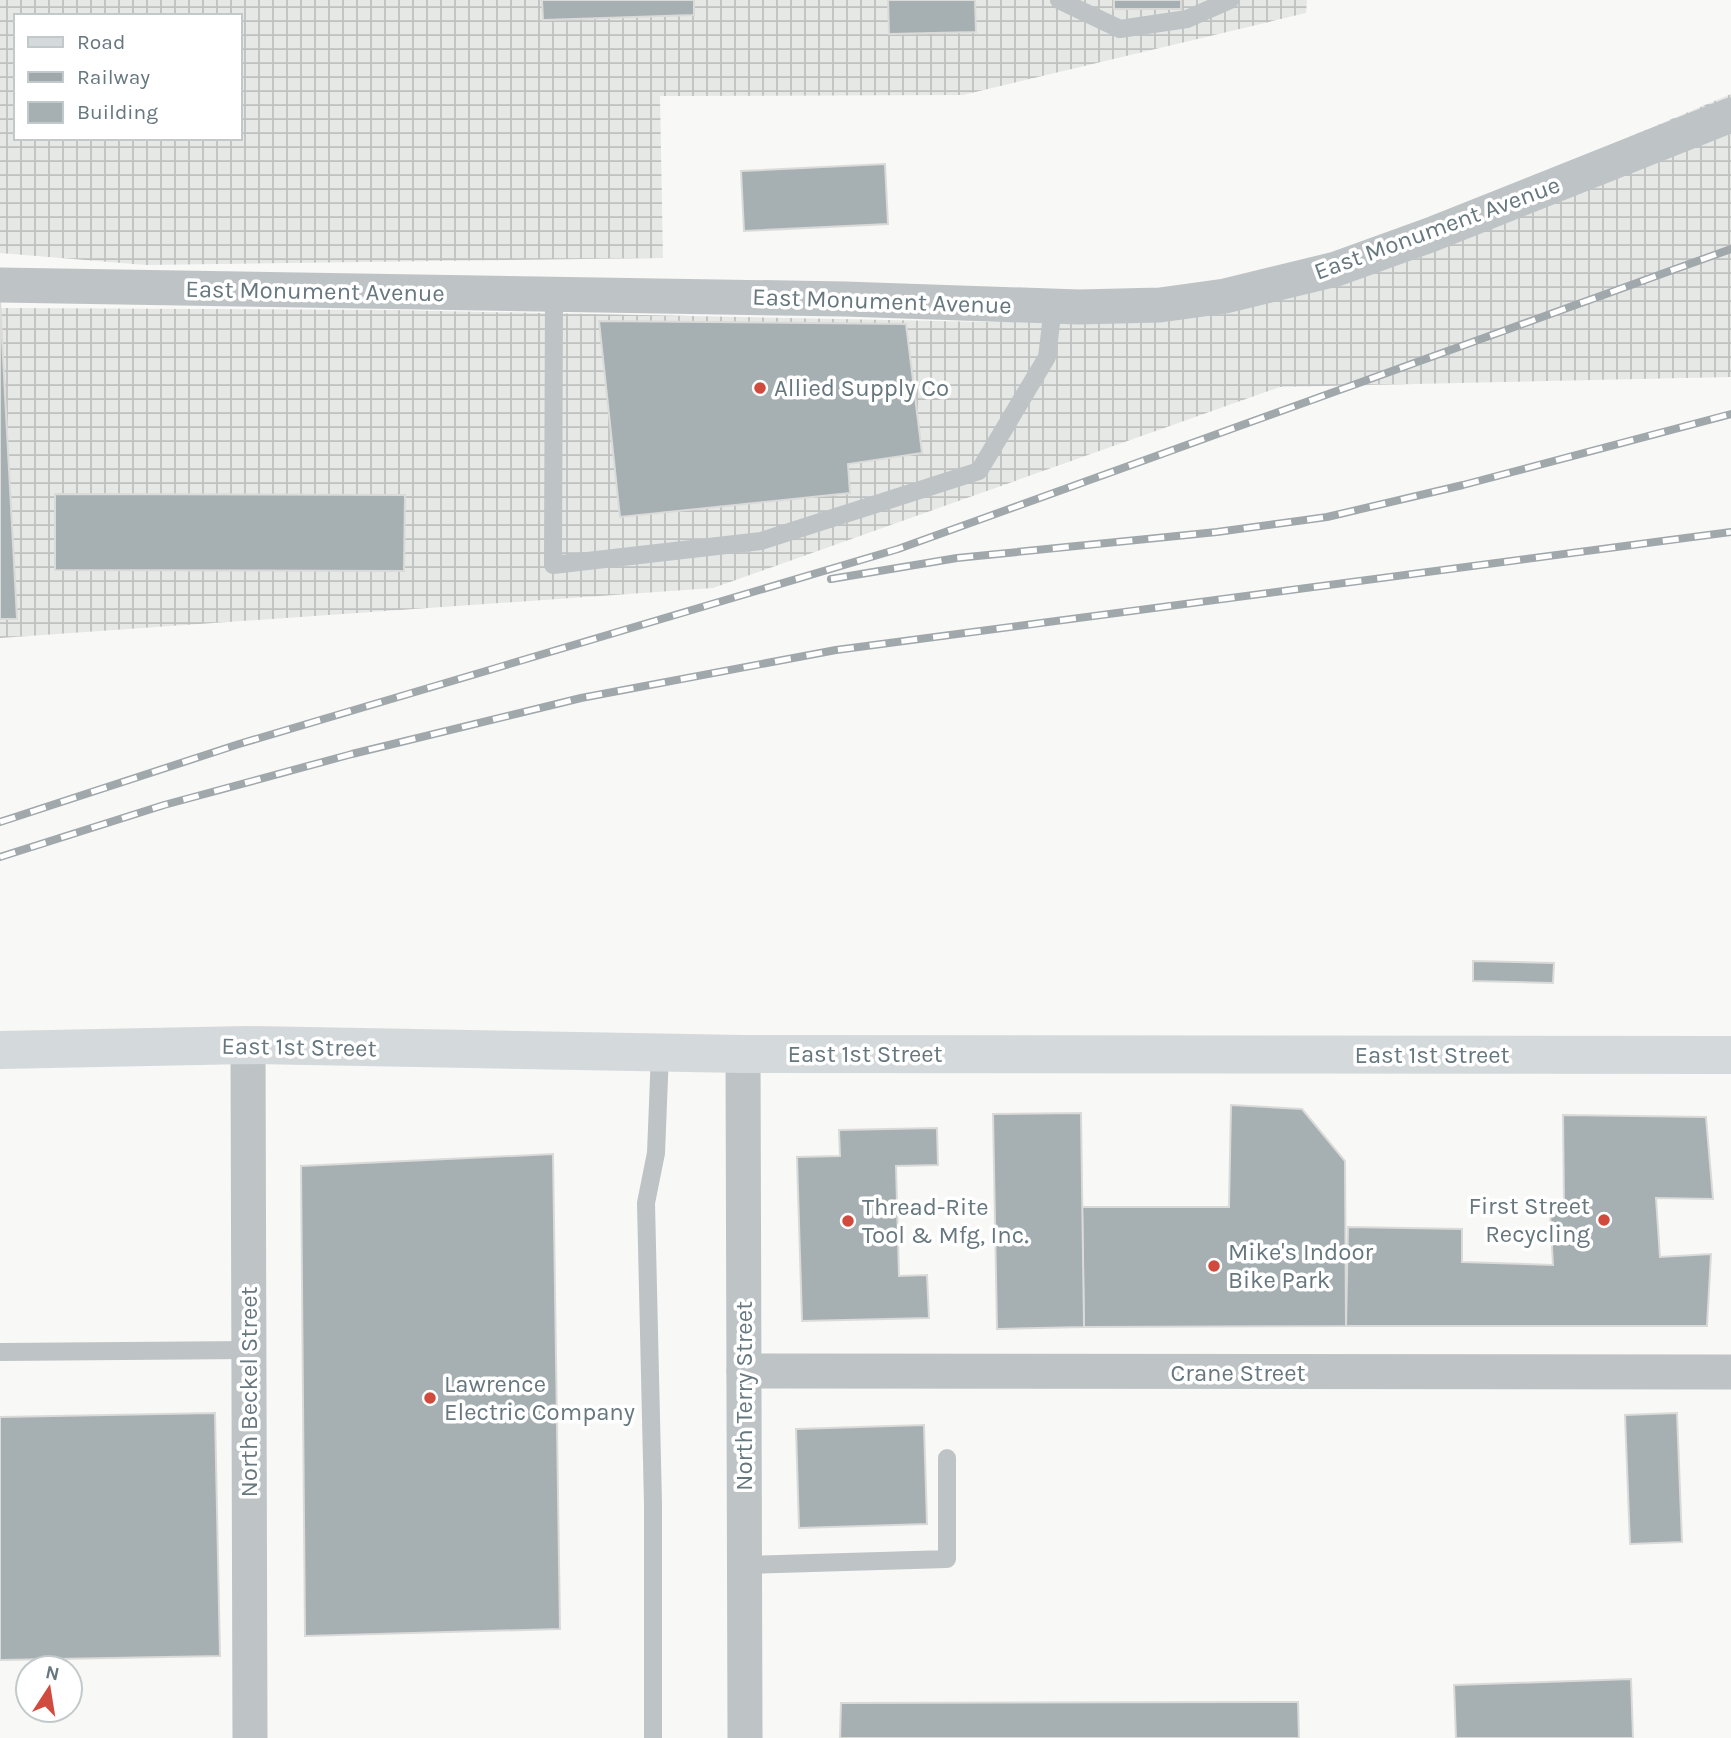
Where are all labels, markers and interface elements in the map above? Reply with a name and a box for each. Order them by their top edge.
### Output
legend [14,14,242,140]
text: Road [77,30,125,54]
text: Railway [77,65,150,89]
text: Building [77,100,158,124]
street label: East Monument Avenue [1310,170,1564,286]
street label: East Monument Avenue [185,275,445,307]
street label: East Monument Avenue [752,282,1012,320]
place label: Allied Supply Co [774,374,949,402]
marker: Allied Supply Co [752,380,768,396]
street label: East 1st Street [221,1032,377,1062]
street label: East 1st Street [787,1040,943,1068]
street label: East 1st Street [1354,1041,1510,1069]
place label: First Street Recycling [1468,1192,1590,1248]
place label: Thread-Rite Tool & Mfg, Inc. [862,1193,1028,1249]
marker: First Street Recycling [1596,1212,1612,1228]
marker: Thread-Rite Tool & Mfg, Inc. [840,1213,856,1229]
place label: Mike's Indoor Bike Park [1228,1238,1374,1294]
marker: Mike's Indoor Bike Park [1206,1258,1222,1274]
street label: North Beckel Street [235,1286,263,1498]
street label: North Terry Street [730,1301,758,1491]
street label: Crane Street [1171,1359,1306,1387]
place label: Lawrence Electric Company [444,1370,635,1426]
marker: Lawrence Electric Company [422,1390,438,1406]
north arrow [14,1654,84,1724]
text: N [43,1661,61,1686]

